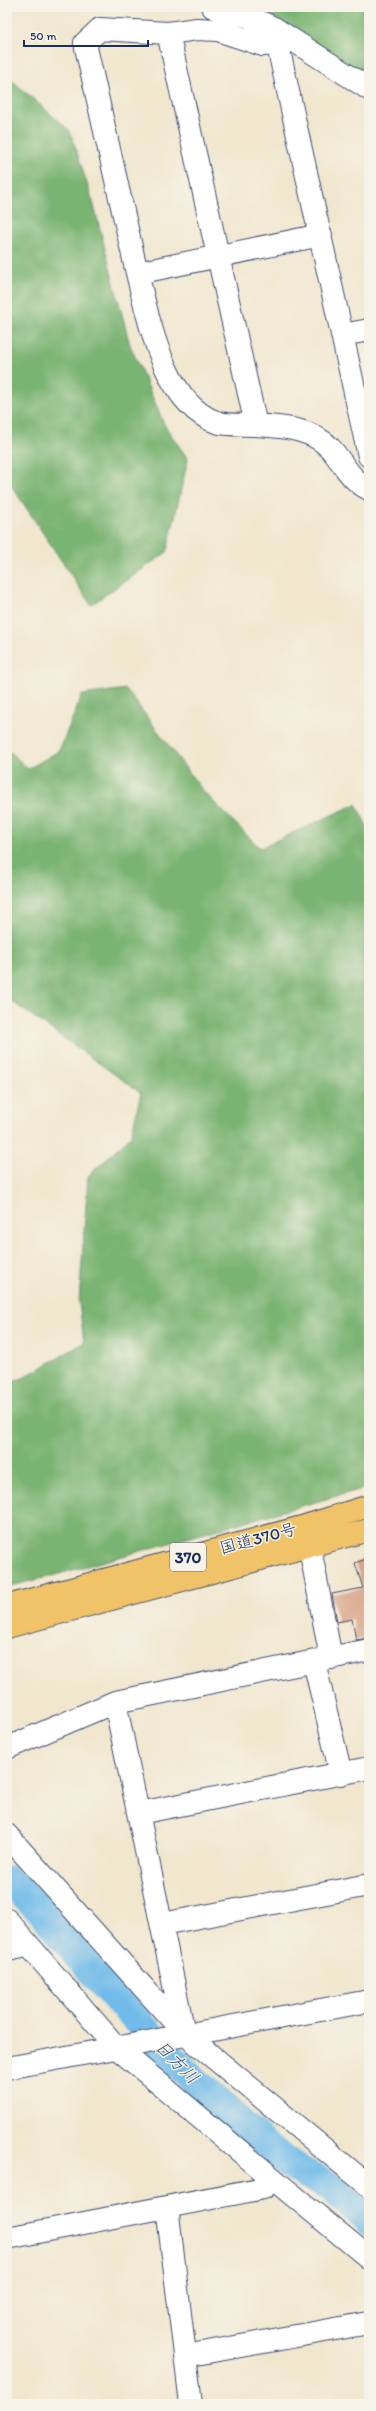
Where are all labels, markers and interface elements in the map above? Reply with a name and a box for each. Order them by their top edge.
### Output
scale bar [24,22,148,48]
text: 50 m [30,29,56,43]
street label: 国道370号 [217,1518,299,1558]
road number: 370 [170,1543,206,1571]
water label: 日方川 [150,2035,204,2089]

